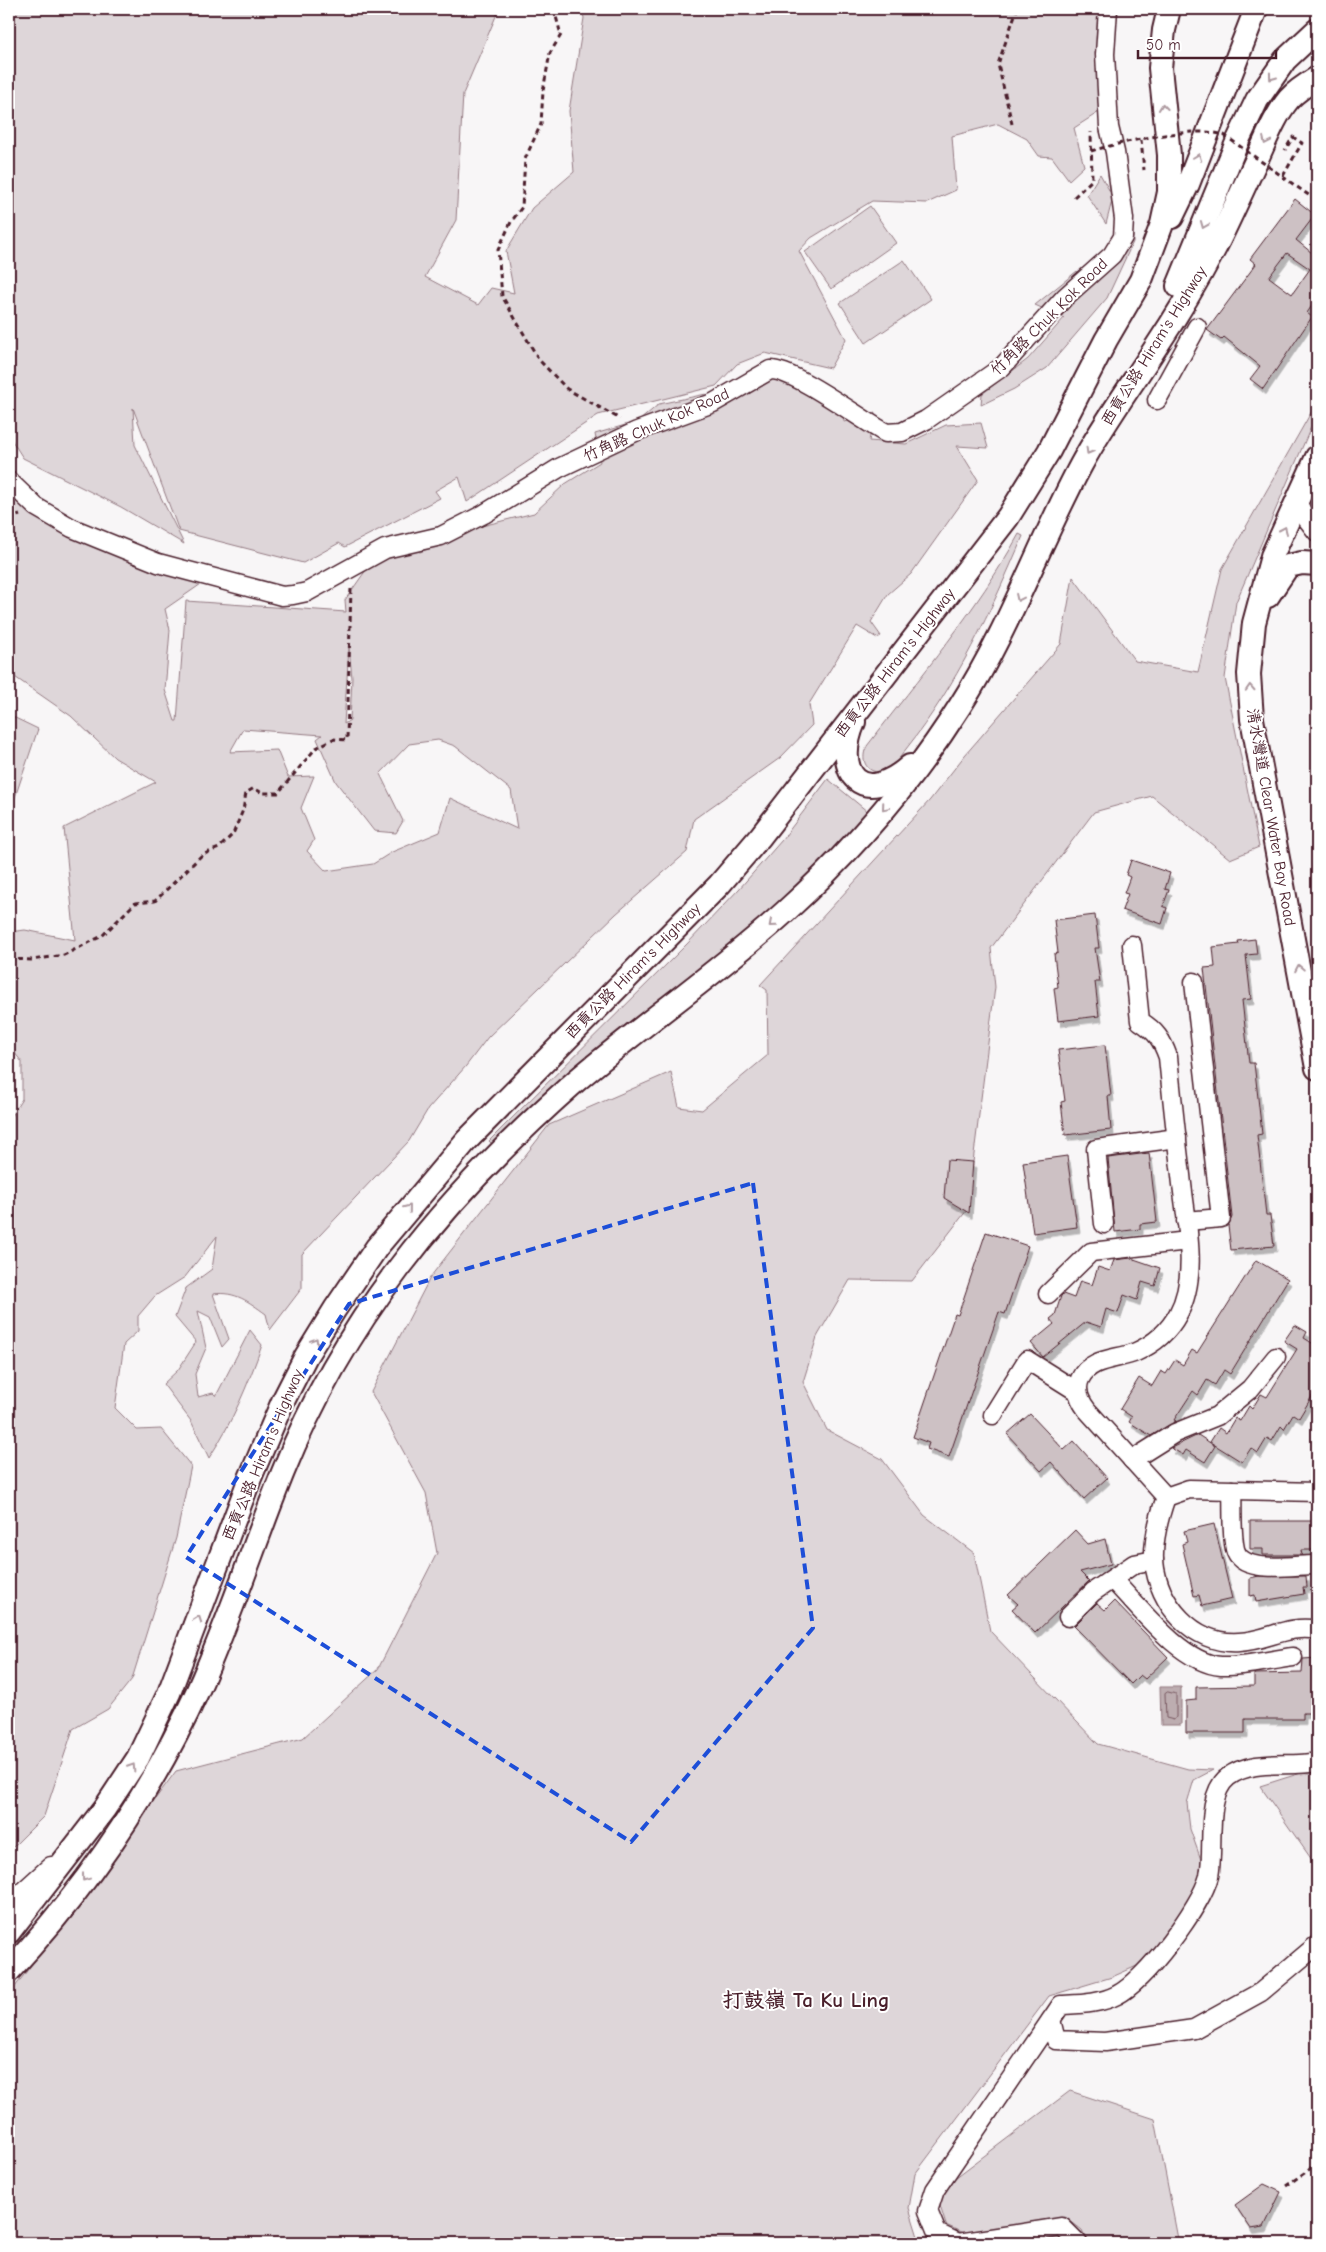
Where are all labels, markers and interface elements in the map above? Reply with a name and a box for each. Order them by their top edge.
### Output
scale bar [1138,28,1276,60]
text: 50 m [1146,36,1181,54]
one-way arrow [1268,72,1278,81]
one-way arrow [1158,103,1169,111]
one-way arrow [1261,136,1272,145]
one-way arrow [1192,153,1202,162]
one-way arrow [1200,220,1210,229]
street label: 竹角路 Chuk Kok Road [987,255,1111,379]
street label: 西貢公路 Hiram's Highway [1098,262,1211,429]
street label: 竹角路 Chuk Kok Road [580,385,732,465]
one-way arrow [1085,445,1095,454]
one-way arrow [1277,526,1288,535]
street label: 西貢公路 Hiram's Highway [831,584,959,741]
one-way arrow [1015,593,1026,602]
one-way arrow [1245,684,1255,692]
street label: 清水灣道 Clear Water Bay Road [1243,707,1299,927]
one-way arrow [882,802,891,811]
street label: 西貢公路 Hiram's Highway [562,899,705,1042]
one-way arrow [768,918,777,927]
one-way arrow [1294,964,1304,973]
one-way arrow [403,1205,411,1214]
one-way arrow [309,1337,319,1346]
street label: 西貢公路 Hiram's Highway [219,1366,308,1543]
one-way arrow [192,1615,202,1624]
one-way arrow [126,1764,135,1773]
one-way arrow [83,1872,91,1881]
district label: 打鼓嶺 Ta Ku Ling [723,1988,889,2012]

